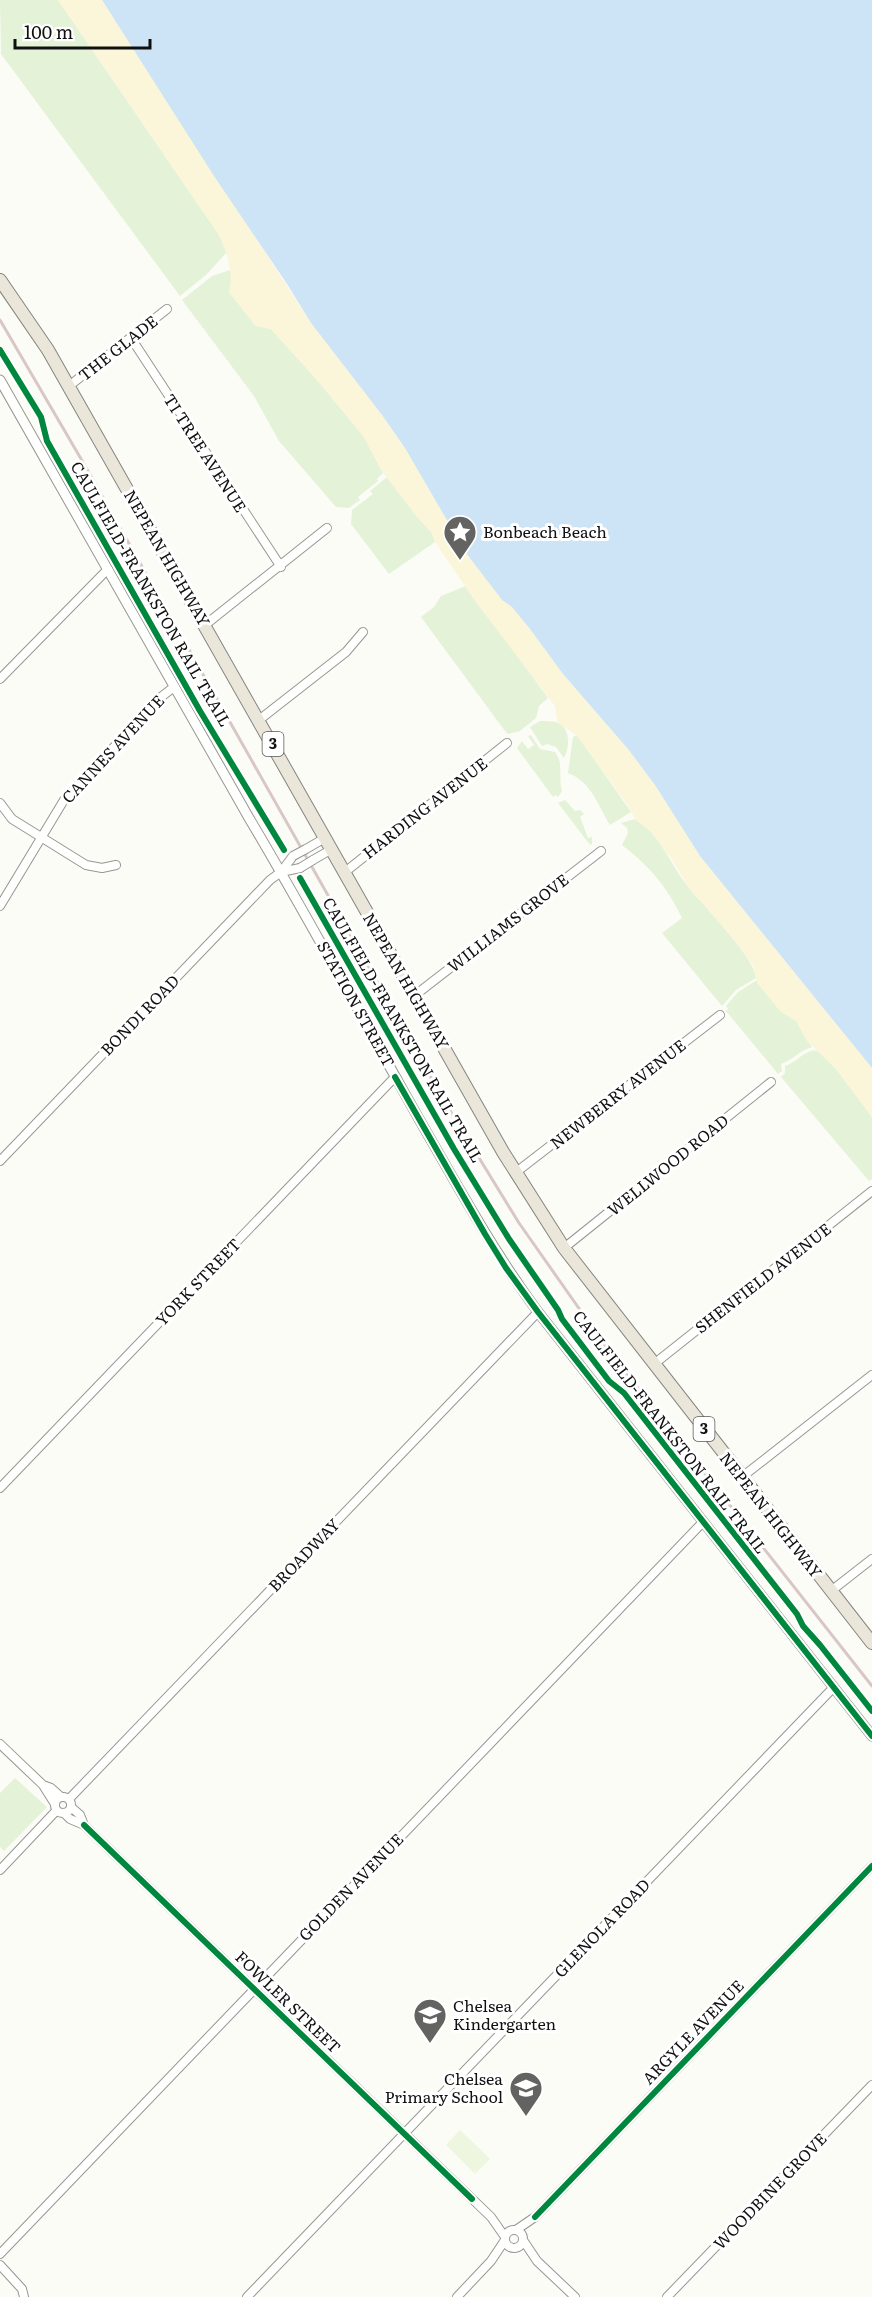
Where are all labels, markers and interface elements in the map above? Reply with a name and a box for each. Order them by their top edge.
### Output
scale bar [15,12,150,50]
text: 100 m [24,18,73,45]
street label: THE GLADE [73,309,162,386]
street label: TI TREE AVENUE [158,388,253,516]
street label: CAULFIELD-FRANKSTON RAIL TRAIL [66,456,238,731]
street label: NEPEAN HIGHWAY [119,485,217,631]
place icon: Bonbeach Beach [442,514,478,561]
place label: Bonbeach Beach [483,519,607,543]
street label: CANNES AVENUE [55,689,169,808]
road number: 3 [262,732,284,756]
street label: HARDING AVENUE [357,751,492,864]
street label: WILLIAMS GROVE [442,867,573,977]
street label: CAULFIELD-FRANKSTON RAIL TRAIL [318,892,490,1167]
street label: NEPEAN HIGHWAY [358,908,456,1054]
street label: STATION STREET [312,936,402,1071]
street label: BONDI ROAD [94,968,184,1060]
street label: NEWBERRY AVENUE [544,1032,690,1154]
street label: WELLWOOD ROAD [602,1108,733,1221]
street label: SHENFIELD AVENUE [689,1216,836,1338]
street label: YORK STREET [149,1232,246,1331]
street label: CAULFIELD-FRANKSTON RAIL TRAIL [568,1305,773,1558]
road number: 3 [694,1417,714,1441]
street label: NEPEAN HIGHWAY [715,1446,829,1583]
street label: BROADWAY [262,1512,345,1596]
street label: GOLDEN AVENUE [292,1827,408,1946]
street label: GLENOLA ROAD [548,1872,655,1982]
street label: FOWLER STREET [231,1945,347,2058]
street label: ARGYLE AVENUE [636,1973,749,2089]
place label: Chelsea Kindergarten [453,1993,557,2035]
school or university icon: Chelsea Kindergarten [412,1997,448,2044]
place label: Chelsea Primary School [385,2066,503,2108]
school or university icon: Chelsea Primary School [508,2070,544,2117]
street label: WOODBINE GROVE [707,2126,832,2254]

